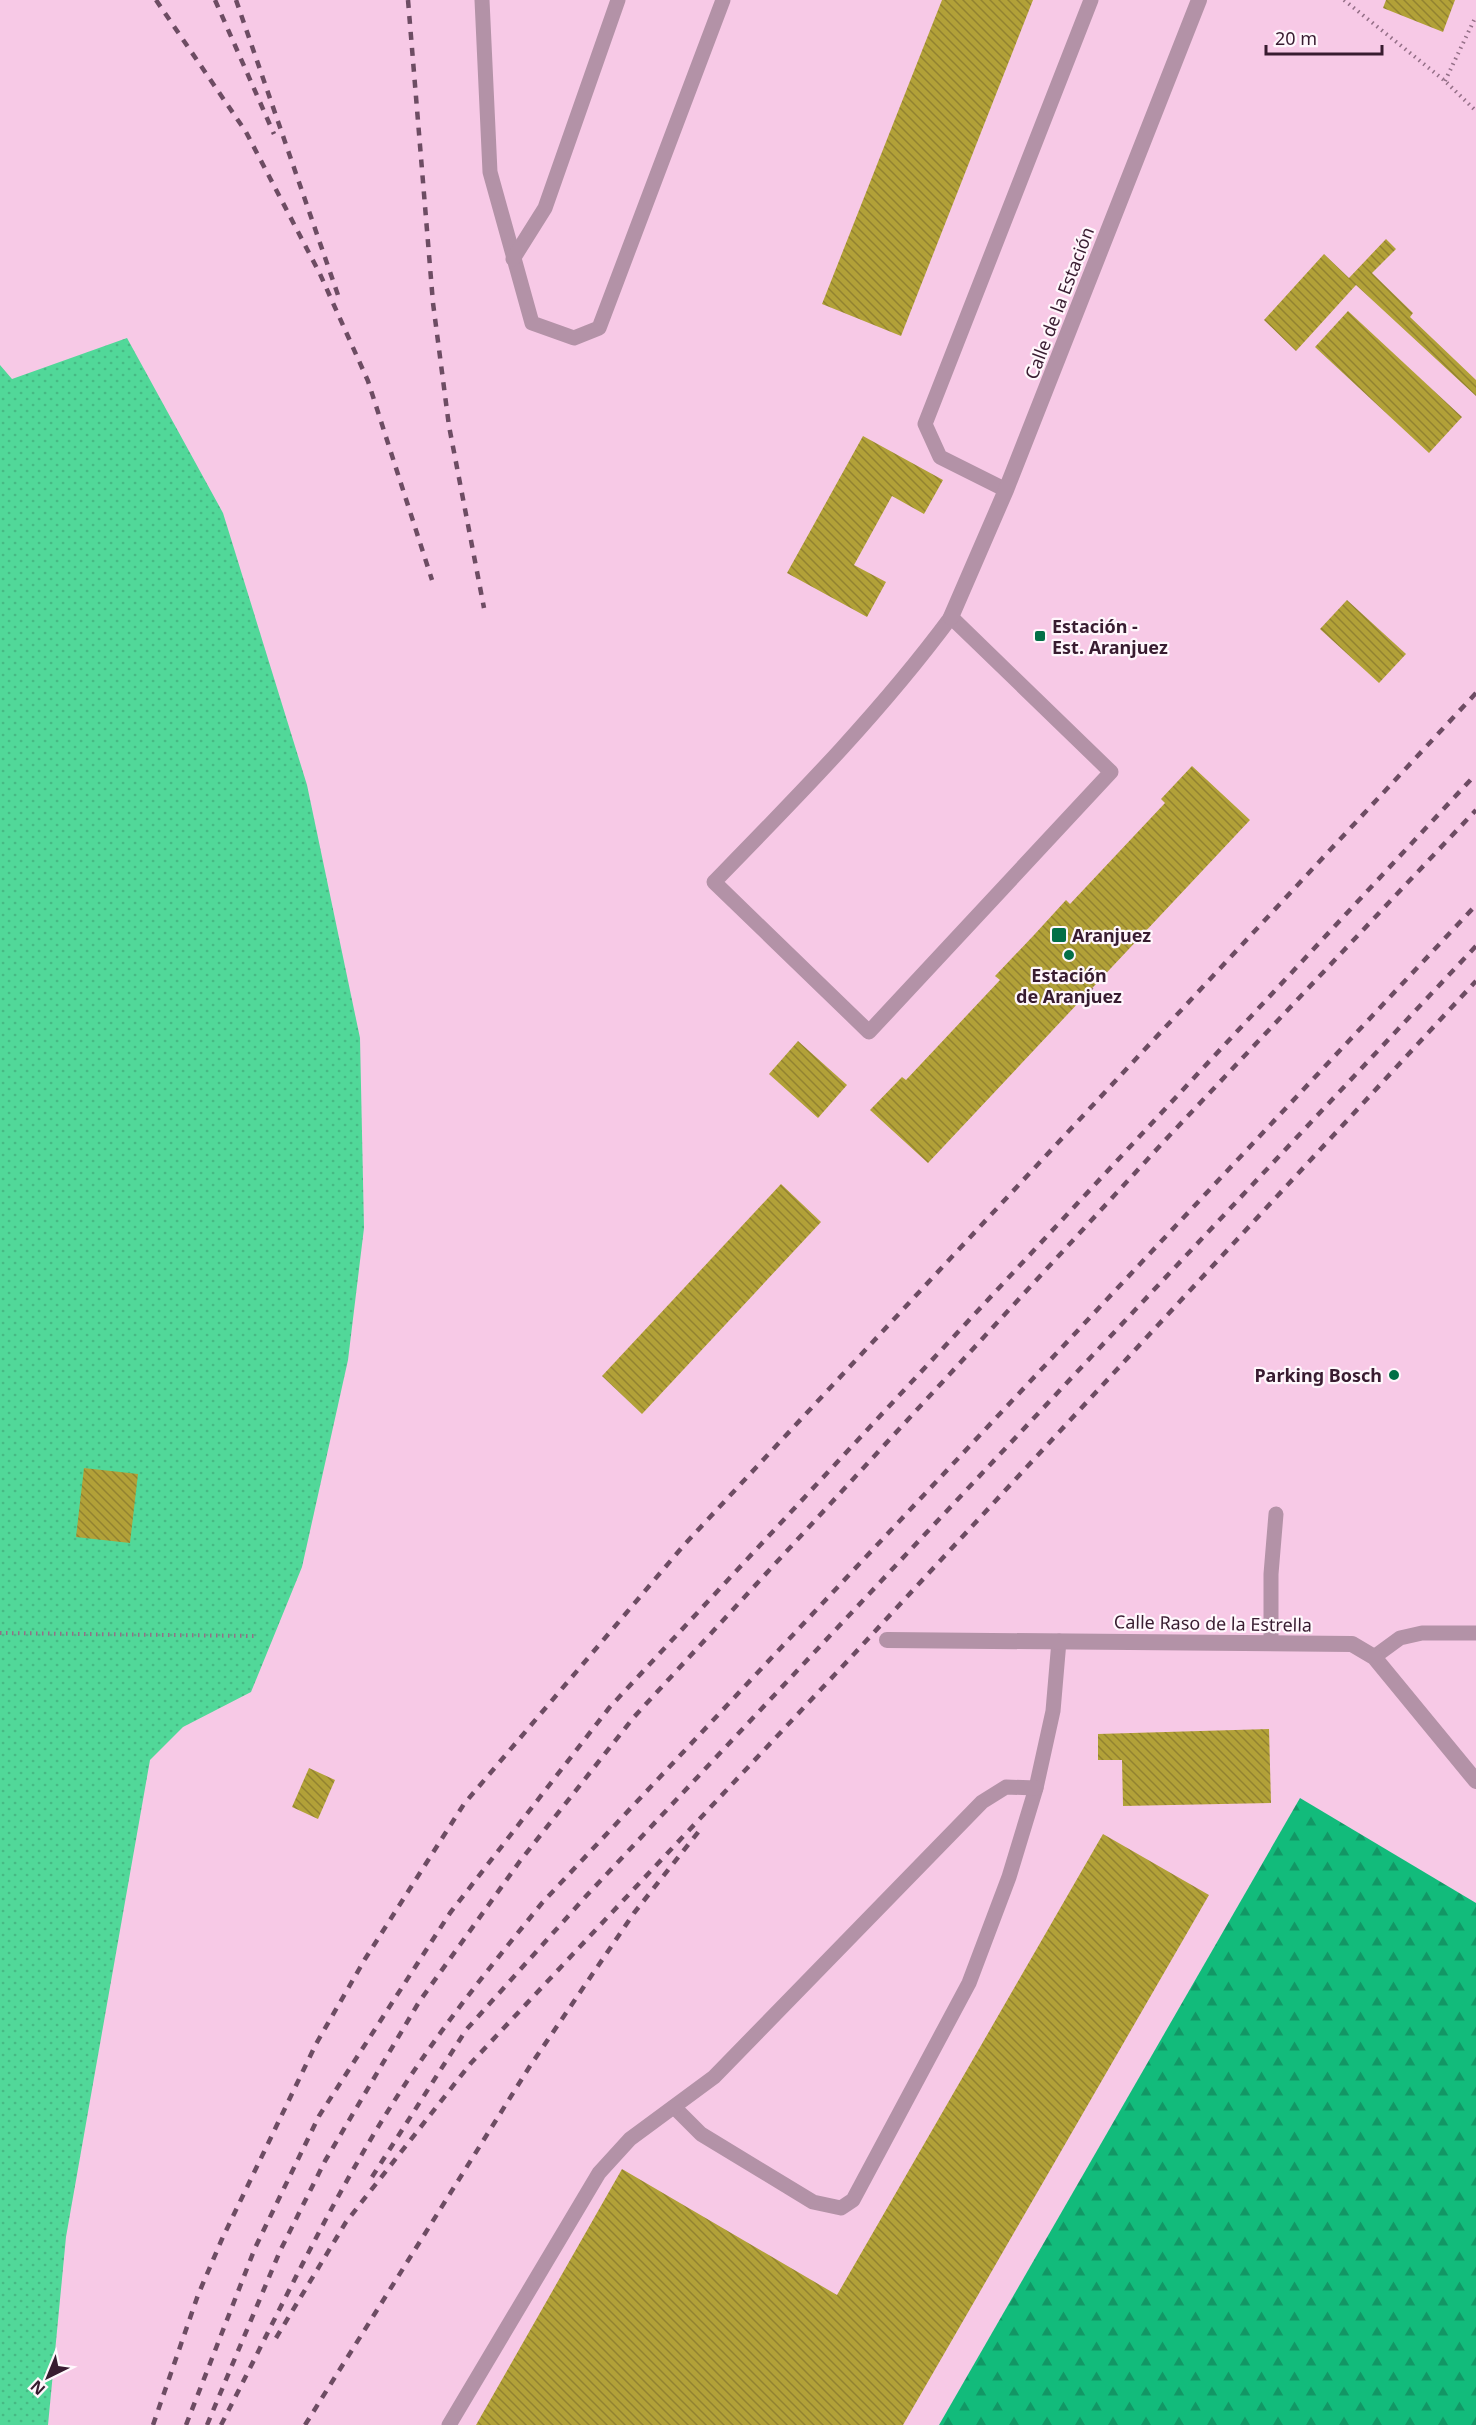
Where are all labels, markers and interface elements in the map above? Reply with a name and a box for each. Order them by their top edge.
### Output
scale bar [1266,18,1382,56]
text: 20 m [1275,26,1317,50]
street label: Calle de la Estación [1019,223,1099,383]
place label: Estación - Est. Aranjuez [1052,614,1168,659]
marker: Estación - Est. Aranjuez [1033,629,1047,643]
place label: Aranjuez [1072,923,1151,947]
marker: Aranjuez [1050,926,1068,944]
marker: Estación de Aranjuez [1062,948,1076,962]
place label: Estación de Aranjuez [1016,963,1122,1008]
place label: Parking Bosch [1254,1363,1382,1387]
marker: Parking Bosch [1387,1368,1401,1382]
street label: Calle Raso de la Estrella [1114,1609,1312,1637]
north arrow [18,2347,78,2407]
text: N [26,2375,50,2400]

